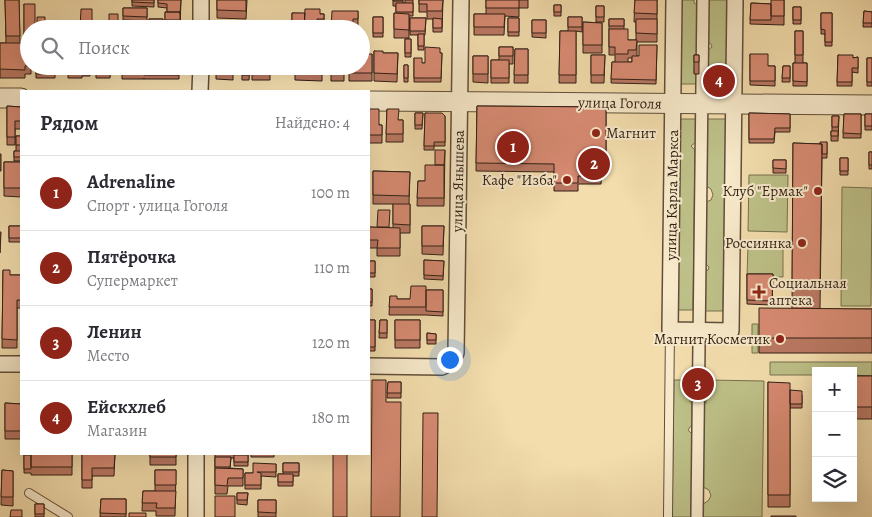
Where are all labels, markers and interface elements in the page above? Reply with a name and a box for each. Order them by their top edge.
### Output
search box [20,20,370,75]
icon: search [38,34,66,62]
text: Поиск [78,35,130,61]
pin: 4 [703,62,735,100]
street label: улица Гоголя [577,92,662,114]
text: Рядом [40,109,98,137]
text: Найдено: 4 [275,112,350,134]
place label: Магнит [606,123,656,143]
marker: Магнит [590,127,602,139]
pin: 1 [497,128,529,166]
street label: улица Карла Маркса [661,129,683,262]
street label: улица Янышева [447,130,469,233]
pin: 2 [578,145,610,183]
text: Аdrenaline [87,169,175,195]
place label: Кафе "Изба" [482,170,557,190]
marker: Кафе "Изба" [561,174,573,186]
place label: Клуб "Ермак" [723,181,808,201]
text: 1 [53,182,59,204]
text: 100 m [311,182,350,204]
marker: Клуб "Ермак" [812,185,824,197]
text: Спорт · улица Гоголя [87,195,228,217]
place label: Россиянка [725,233,792,253]
marker: Россиянка [796,237,808,249]
text: Пятёрочка [87,244,176,270]
text: 2 [52,257,60,279]
text: 110 m [314,257,350,279]
text: Супермаркет [87,270,178,292]
place label: Социальная аптека [769,273,847,310]
marker: Социальная аптека [753,286,765,298]
text: Ленин [87,319,142,345]
place label: Магнит Косметик [654,329,770,349]
text: 3 [53,332,59,354]
text: 120 m [312,332,350,354]
marker: Магнит Косметик [774,333,786,345]
text: Место [87,345,130,367]
your location [437,347,463,373]
pin: 3 [682,365,714,403]
map controls [812,367,857,502]
button: + [812,367,857,412]
text: Ейскхлеб [87,394,166,420]
text: 4 [52,407,60,429]
text: 180 m [312,407,350,429]
button: − [812,412,857,457]
text: Магазин [87,420,147,442]
button: layers [812,457,857,502]

